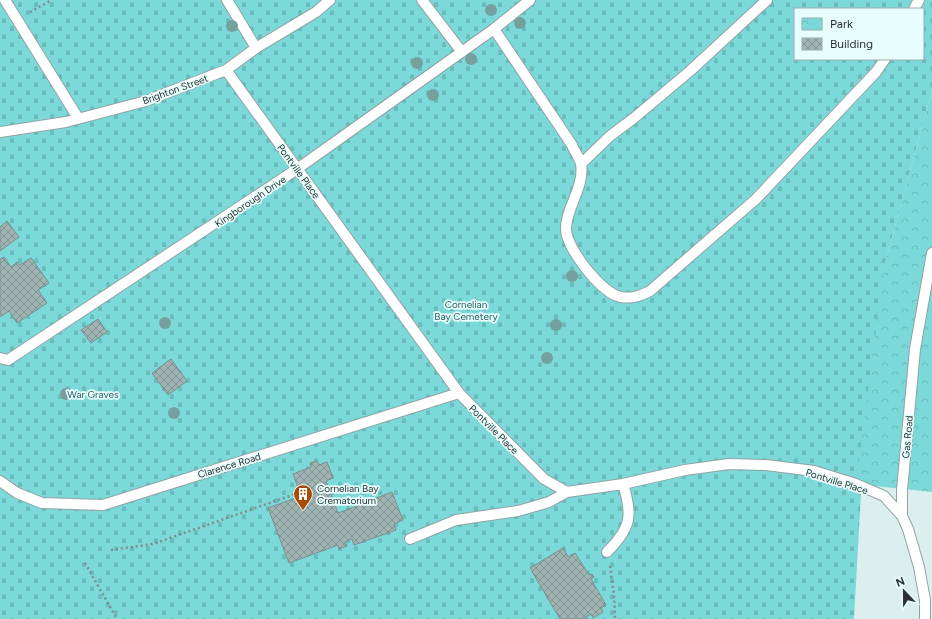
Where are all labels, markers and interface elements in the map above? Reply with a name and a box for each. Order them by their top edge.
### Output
legend [794,8,924,60]
text: Park [830,17,853,31]
text: Building [830,37,873,51]
street label: Brighton Street [141,72,210,107]
street label: Pontville Place [274,141,323,202]
street label: Kingborough Drive [212,172,289,230]
park label: Cornelian Bay Cemetery [434,298,498,323]
park label: War Graves [67,388,119,401]
street label: Pontville Place [466,402,521,457]
street label: Gas Road [899,415,916,459]
street label: Clarence Road [196,450,262,481]
street label: Pontville Place [804,466,870,497]
place label: Cornelian Bay Crematorium [317,482,379,507]
building icon: Cornelian Bay Crematorium [292,483,314,511]
north arrow [884,571,924,611]
text: N [894,575,907,590]

